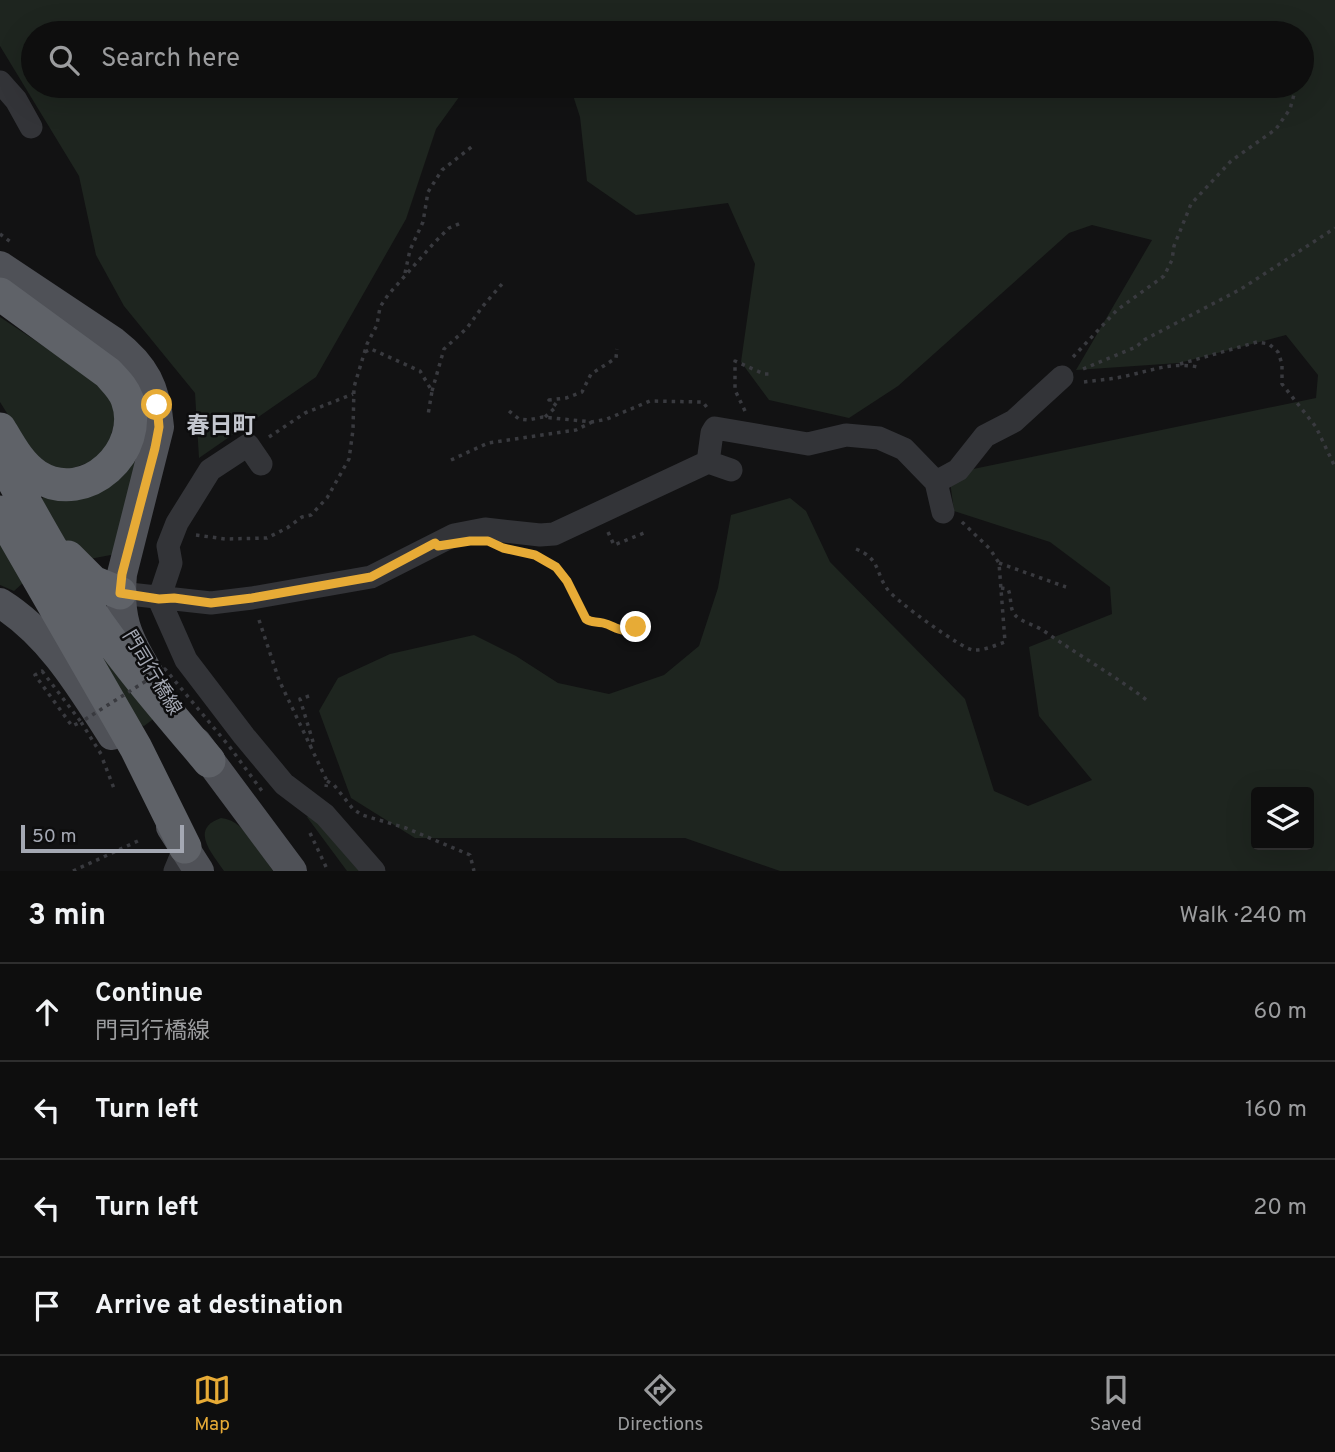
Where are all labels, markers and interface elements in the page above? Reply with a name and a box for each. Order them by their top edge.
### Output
search box [21,21,1314,98]
icon: search [45,41,83,79]
text: Search here [101,43,240,76]
route start [141,389,172,420]
district label: 春日町 [187,413,256,442]
route end [620,611,651,642]
street label: 門司行橋線 [117,626,186,720]
map controls [1251,787,1314,850]
button: layers [1251,787,1314,850]
scale bar [21,822,184,854]
text: 50 m [32,825,77,849]
text: 3 min [28,898,106,935]
text: Walk · 240 m [1179,902,1307,931]
text: Continue [95,978,203,1011]
icon: ahead [28,993,66,1031]
text: 60 m [1254,998,1307,1027]
text: 門司行橋線 [95,1018,210,1047]
icon: left [28,1091,66,1129]
text: Turn left [95,1094,199,1127]
text: 160 m [1245,1096,1307,1125]
icon: left [28,1189,66,1227]
text: Turn left [95,1192,199,1225]
text: 20 m [1253,1194,1307,1223]
icon: arrive [28,1287,66,1325]
text: Arrive at destination [95,1290,343,1323]
tab: Map [193,1371,231,1437]
tab: Directions [617,1371,704,1437]
tab: Saved [1090,1371,1142,1437]

